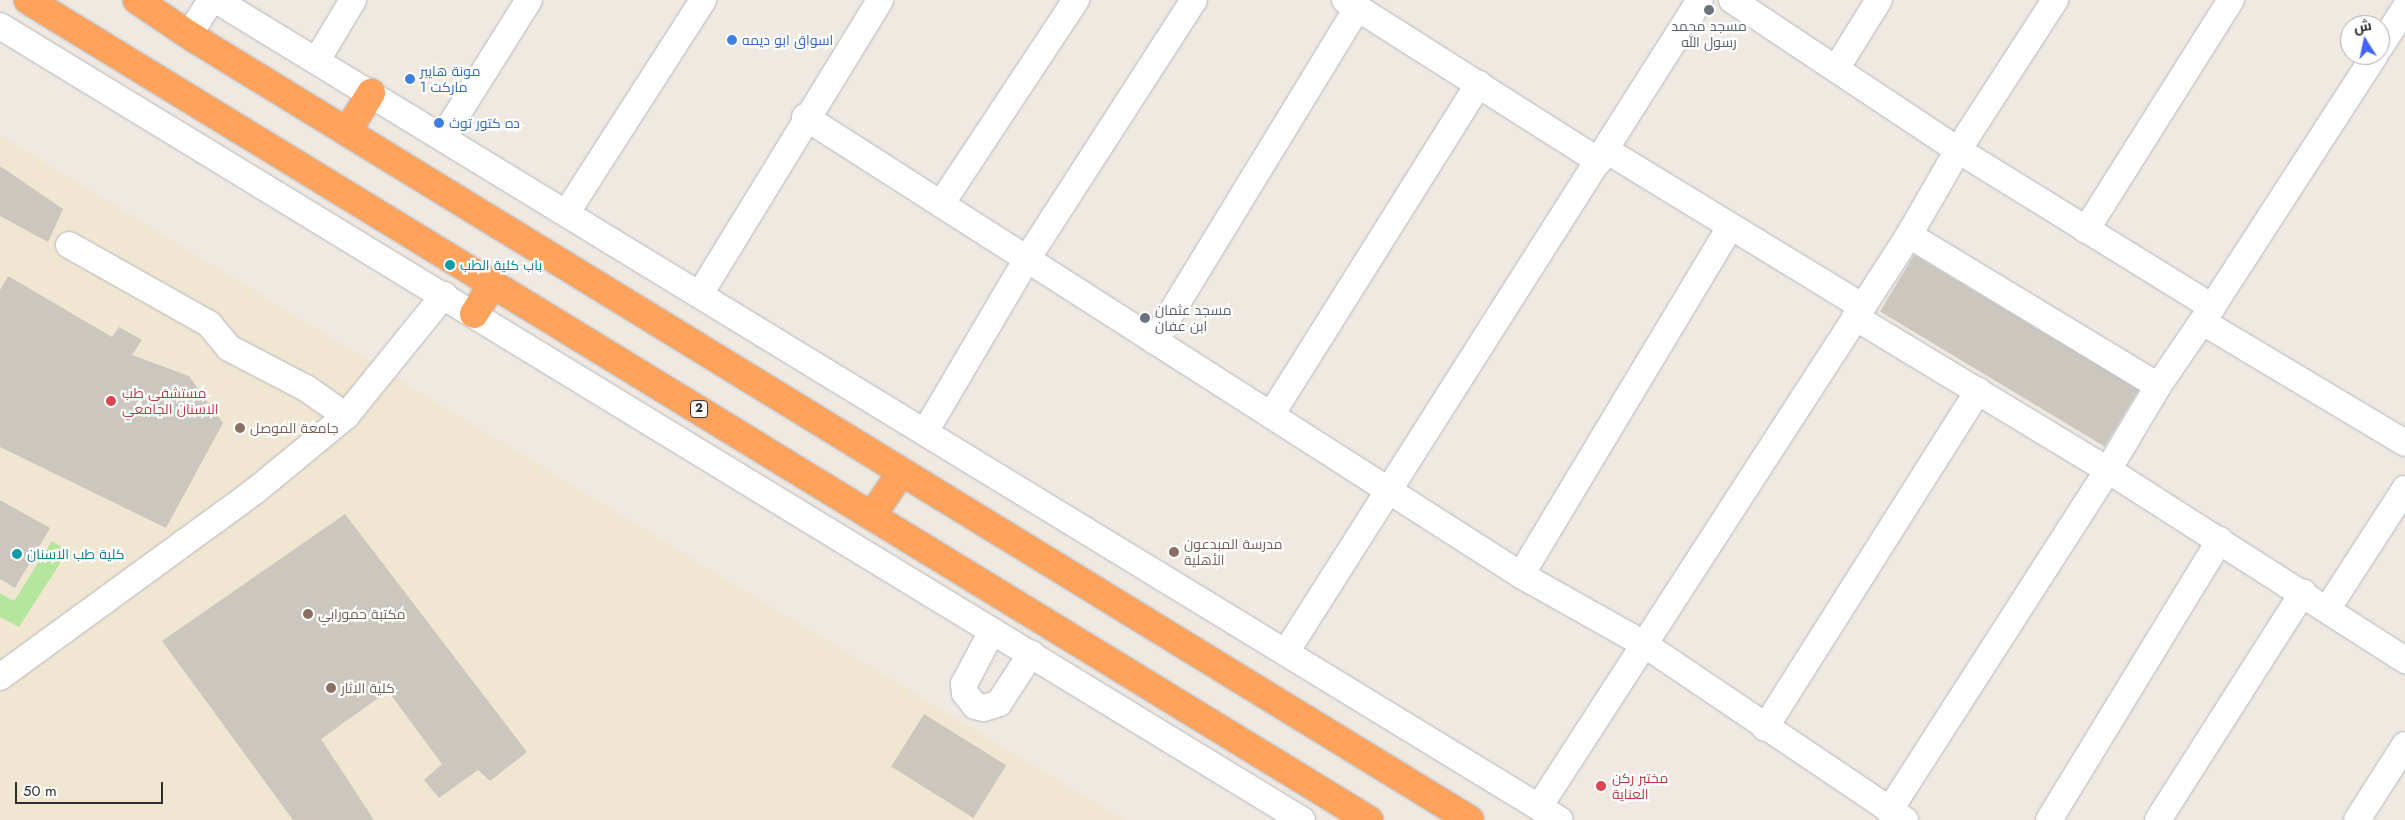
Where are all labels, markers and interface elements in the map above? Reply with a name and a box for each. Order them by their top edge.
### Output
marker: مسجد محمد رسول الله [1703,4,1715,16]
north arrow [2340,15,2390,65]
text: ش [2352,15,2373,38]
place label: مسجد محمد رسول الله [1671,18,1747,50]
place label: اسواق ابو ديمه [742,32,833,48]
marker: اسواق ابو ديمه [726,34,738,46]
place label: مونة هايبر ماركت 1 [420,63,480,95]
marker: مونة هايبر ماركت 1 [404,73,416,85]
place label: ده كتور توث [449,115,520,131]
marker: ده كتور توث [433,117,445,129]
place label: باب كلية الطب [460,257,542,273]
marker: باب كلية الطب [444,259,456,271]
place label: مسجد عثمان ابن عفان [1155,302,1231,334]
marker: مسجد عثمان ابن عفان [1139,312,1151,324]
place label: مستشفى طب الاسنان الجامعي [122,385,219,418]
marker: مستشفى طب الاسنان الجامعي [104,394,118,408]
road number: 2 [689,399,709,418]
place label: جامعة الموصل [250,420,339,436]
marker: جامعة الموصل [234,422,246,434]
place label: مدرسة المبدعون الأهلية [1184,536,1282,568]
place label: كلية طب الاسنان [27,546,124,562]
marker: مدرسة المبدعون الأهلية [1168,546,1180,558]
marker: كلية طب الاسنان [11,548,23,560]
place label: مكتبة حمورابي [318,606,406,622]
marker: مكتبة حمورابي [302,608,314,620]
place label: كلية الاثار [341,680,395,696]
marker: كلية الاثار [325,682,337,694]
place label: مختبر ركن العناية [1612,770,1668,802]
scale bar [18,772,165,804]
marker: مختبر ركن العناية [1594,779,1608,793]
text: 50 m [23,780,57,802]

